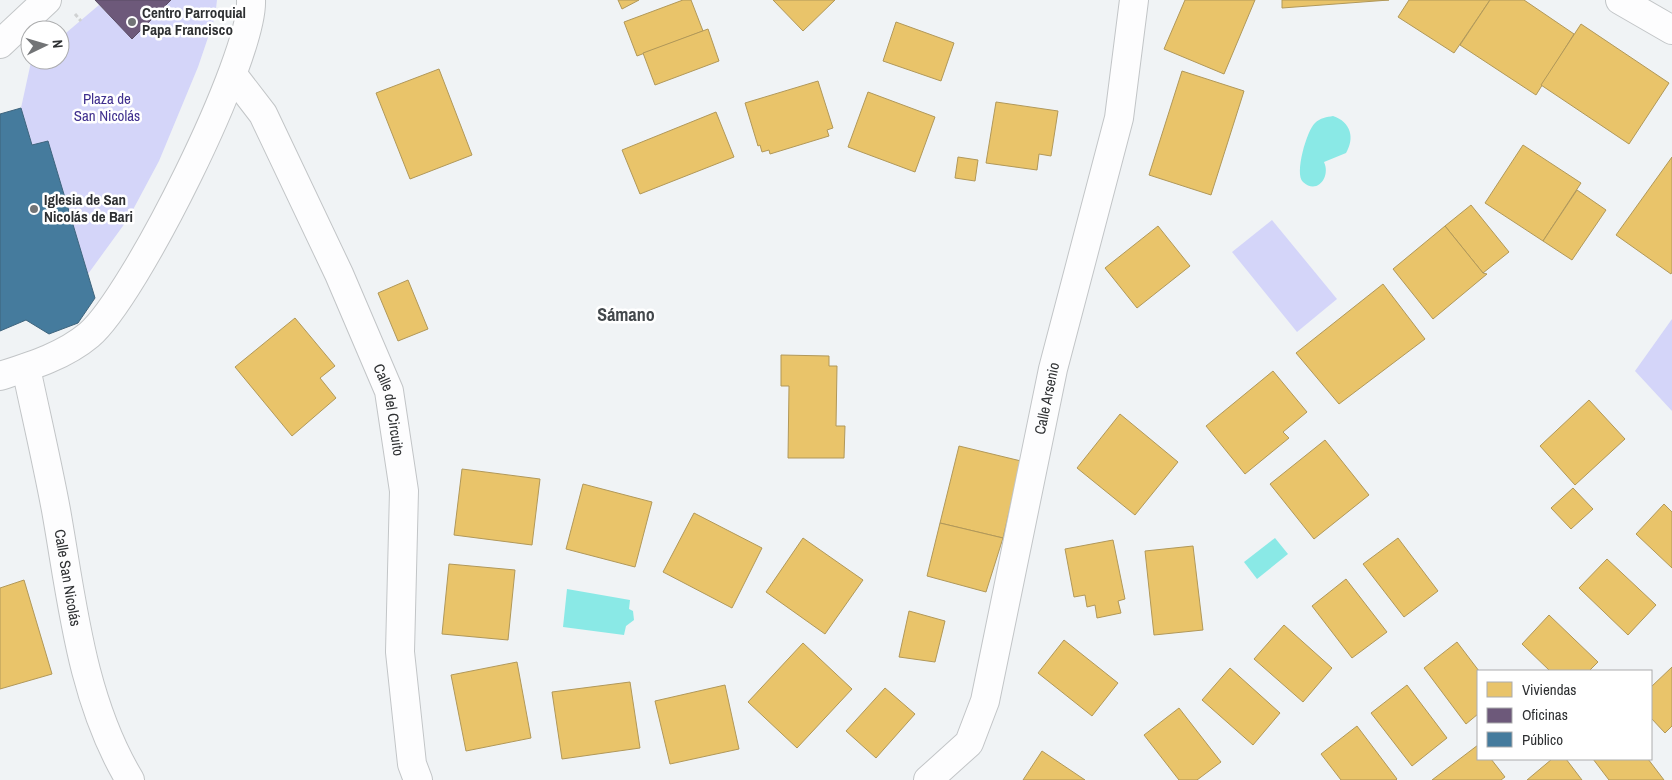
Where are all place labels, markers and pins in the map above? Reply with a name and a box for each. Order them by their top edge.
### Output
place label: Centro Parroquial Papa Francisco [142,2,246,40]
marker: Centro Parroquial Papa Francisco [126,16,138,28]
place label: Iglesia de San Nicolás de Bari [44,189,133,227]
marker: Iglesia de San Nicolás de Bari [28,203,40,215]

